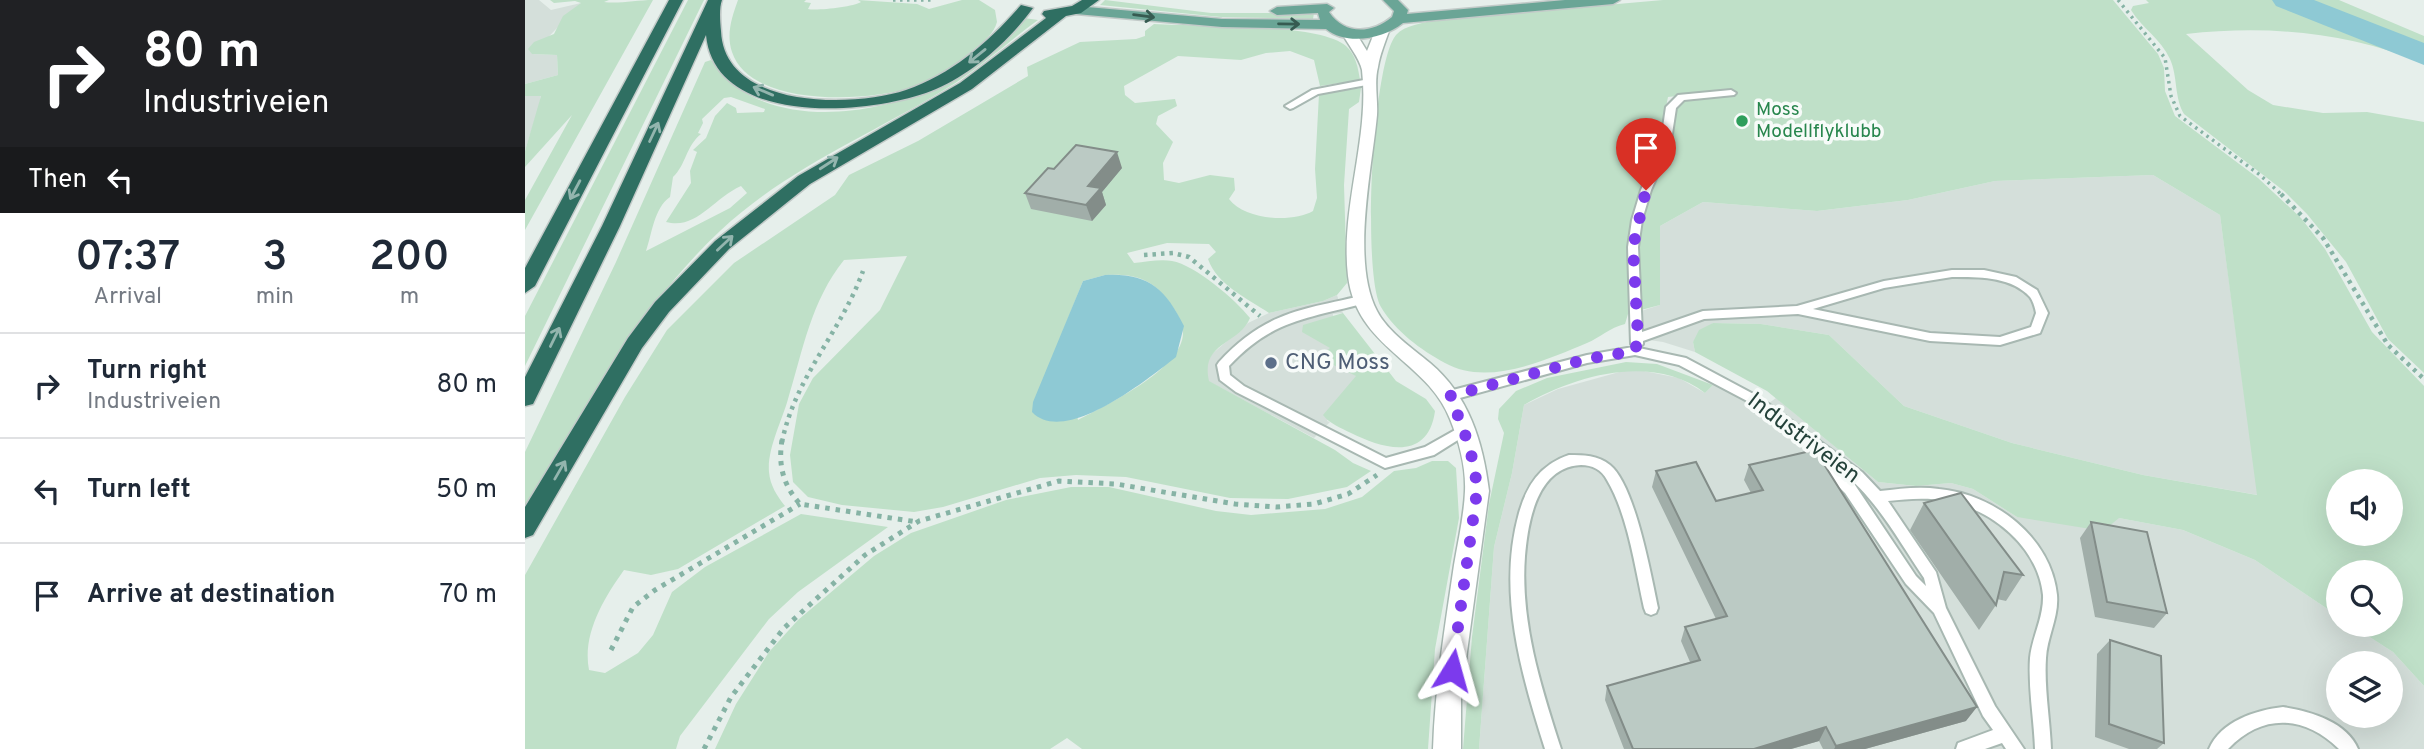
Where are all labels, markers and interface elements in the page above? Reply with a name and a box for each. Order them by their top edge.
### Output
one-way arrow [1132,9,1155,22]
one-way arrow [1277,17,1300,31]
text: 80 m [143,23,260,85]
icon: right [28,28,119,119]
one-way arrow [969,48,987,63]
text: Industriveien [143,84,330,124]
one-way arrow [753,84,774,97]
place label: Moss Modellflyklubb [1756,98,1882,144]
marker: Moss Modellflyklubb [1734,113,1750,129]
pin [1616,118,1676,190]
one-way arrow [648,122,662,143]
icon: arrive [1627,129,1665,167]
one-way arrow [819,156,839,170]
icon: left [101,161,139,199]
text: Then [28,164,87,197]
one-way arrow [568,180,582,200]
text: 07:37 [75,232,180,285]
text: 3 [262,232,287,285]
text: 200 [369,232,450,285]
one-way arrow [716,235,734,251]
text: Arrival [94,283,162,312]
text: min [256,283,294,312]
text: m [400,283,419,312]
one-way arrow [549,327,563,348]
place label: CNG Moss [1285,349,1390,378]
text: Turn right [87,355,207,388]
marker: CNG Moss [1263,355,1279,371]
icon: right [28,367,66,405]
text: 80 m [437,369,497,402]
street label: Industriveien [1741,387,1865,491]
text: Industriveien [87,388,221,417]
one-way arrow [554,460,568,480]
map controls [2326,469,2403,728]
button: sound [2326,469,2403,546]
icon: left [28,472,66,510]
text: Turn left [87,474,191,507]
text: 50 m [436,474,497,507]
button: search [2326,560,2403,637]
icon: arrive [28,577,66,615]
text: Arrive at destination [87,579,335,612]
text: 70 m [439,579,497,612]
position arrow [1415,633,1489,707]
button: layers [2326,651,2403,728]

